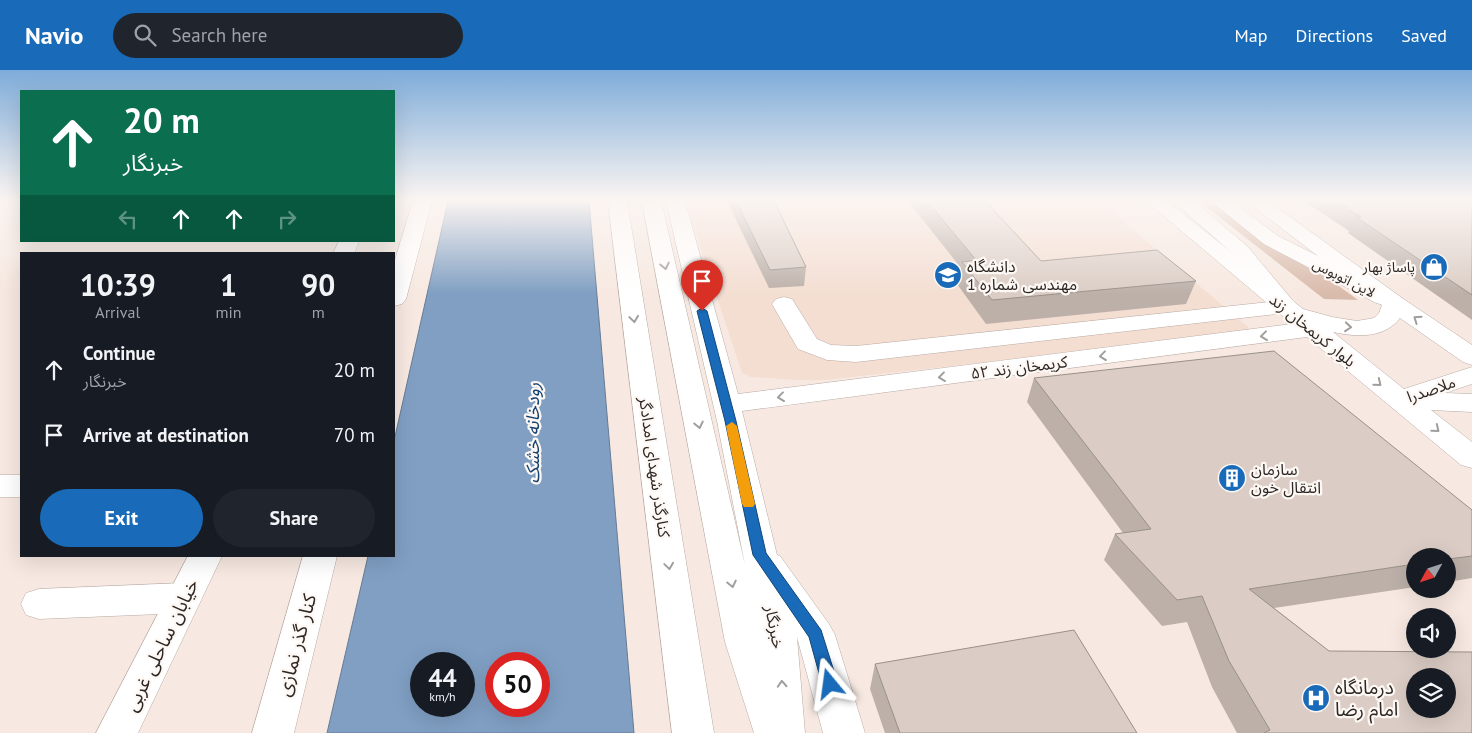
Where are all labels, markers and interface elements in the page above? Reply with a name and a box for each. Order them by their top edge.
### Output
search box [113,13,463,58]
text: Navio [25,20,83,51]
icon: search [131,21,159,49]
text: Search here [171,23,267,47]
text: Map [1235,24,1267,47]
text: Directions [1295,24,1373,47]
text: Saved [1401,24,1447,47]
text: 20 m [123,97,200,143]
icon: ahead [40,110,105,175]
text: خبرنگار [123,149,183,177]
icon: left [114,205,142,233]
icon: ahead [167,205,195,233]
icon: ahead [220,205,248,233]
icon: right [273,205,301,233]
shop icon: پاساژ بهار [1419,252,1449,282]
street label: لاین اتوبوس [1310,255,1378,301]
place label: دانشگاه مهندسی شماره 1 [967,256,1077,294]
place label: پاساژ بهار [1362,258,1415,277]
pin [681,260,723,311]
school or university icon: دانشگاه مهندسی شماره 1 [933,260,963,290]
one-way arrow [659,262,670,271]
text: 10:39 [80,265,156,304]
text: 1 [220,265,237,304]
text: 90 [301,265,335,304]
icon: arrive [688,267,716,295]
street label: بلوار کریمخان زند [1266,289,1360,371]
text: Arrival [95,302,140,322]
text: min [216,302,242,322]
text: m [312,302,325,322]
one-way arrow [628,314,638,323]
one-way arrow [1413,316,1422,325]
one-way arrow [1345,321,1353,332]
one-way arrow [1260,330,1269,340]
text: Continue [83,341,155,365]
one-way arrow [1099,350,1107,361]
street label: کریمخان زند ۵۲ [969,351,1069,383]
icon: ahead [40,356,68,384]
text: 20 m [334,358,375,382]
text: خبرنگار [83,371,127,391]
one-way arrow [938,371,946,382]
street label: ملاصدرا [1404,371,1458,407]
one-way arrow [1372,377,1381,386]
water label: رودخانه خشک [521,382,544,483]
one-way arrow [776,392,785,402]
street label: کنارگذر شهدای امدادگر [635,394,675,539]
icon: arrive [40,421,68,449]
one-way arrow [693,421,704,429]
text: Arrive at destination [83,423,249,447]
text: 70 m [334,423,375,447]
one-way arrow [1430,423,1439,432]
place label: سازمان انتقال خون [1251,459,1321,498]
building icon: سازمان انتقال خون [1217,463,1247,493]
button: Exit [40,489,203,547]
button: Share [213,489,375,547]
north arrow [1406,548,1456,598]
map controls [1406,548,1456,718]
one-way arrow [663,563,674,571]
street label: خیابان ساحلی غربی [119,575,203,715]
one-way arrow [727,580,737,588]
street label: کنار گذر نمازی [271,590,321,699]
street label: خبرنگار [761,603,789,650]
button: sound [1406,608,1456,658]
speed limit sign: 50 [485,652,550,717]
position arrow [803,657,855,709]
text: 44 [428,662,457,694]
button: layers [1406,668,1456,718]
place label: درمانگاه امام رضا [1335,675,1398,724]
one-way arrow [776,680,787,688]
hospital icon: درمانگاه امام رضا [1301,683,1331,713]
text: km/h [429,689,456,704]

